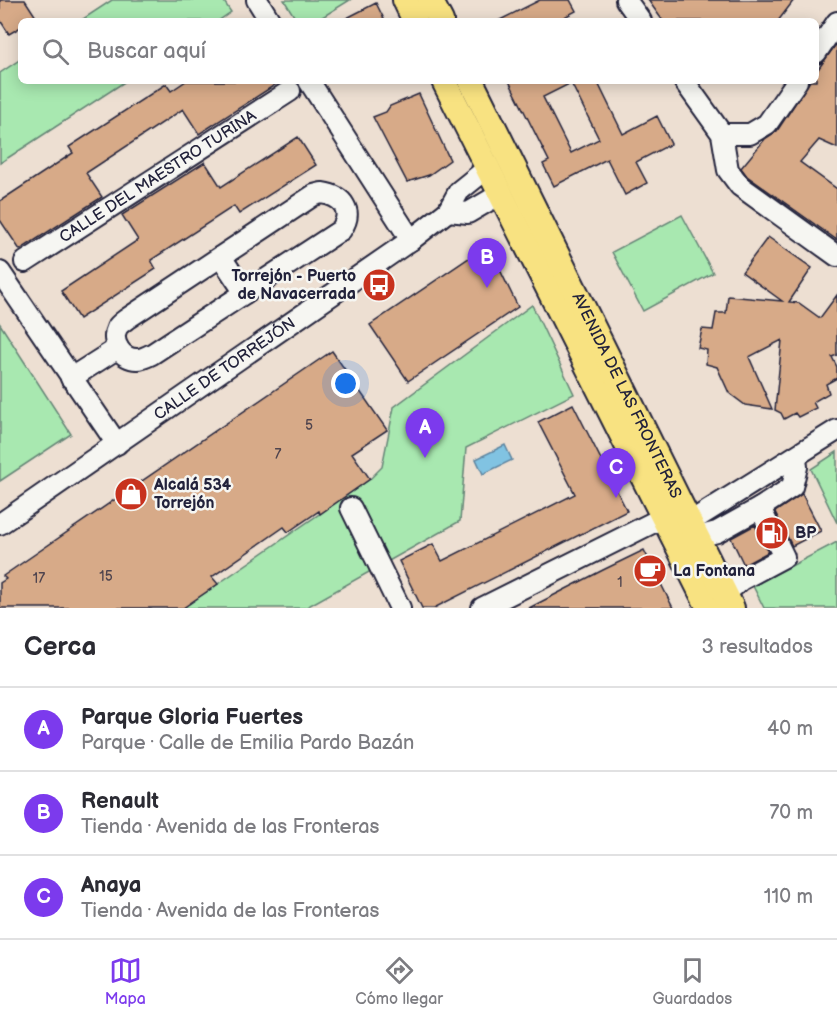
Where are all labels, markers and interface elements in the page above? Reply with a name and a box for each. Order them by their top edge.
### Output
search box [18,18,819,84]
icon: search [39,35,72,68]
text: Buscar aquí [87,38,206,65]
street label: CALLE DEL MAESTRO TURINA [56,106,260,247]
pin: B [468,238,506,288]
place label: Torrejón - Puerto de Navacerrada [231,267,356,304]
bus stop icon: Torrejón - Puerto de Navacerrada [361,267,397,303]
street label: AVENIDA DE LAS FRONTERAS [568,290,686,501]
street label: CALLE DE TORREJÓN [150,313,299,424]
your location [331,369,360,398]
pin: A [406,408,444,458]
house number: 5 [305,417,313,434]
house number: 7 [275,446,282,463]
pin: C [596,448,636,498]
shop icon: Alcalá 534 Torrejón [113,476,149,512]
place label: Alcalá 534 Torrejón [153,476,232,513]
fuel station icon: BP [754,515,790,551]
place label: BP [795,524,816,543]
cafe icon: La Fontana [632,553,668,589]
place label: La Fontana [673,562,755,581]
house number: 15 [99,568,113,585]
house number: 17 [33,570,45,587]
house number: 1 [617,574,623,591]
text: Cerca [24,632,96,663]
text: 3 resultados [702,635,813,659]
text: Parque Gloria Fuertes [81,704,303,731]
text: A [37,717,50,741]
text: 40 m [767,717,813,741]
text: Parque · Calle de Emilia Pardo Bazán [81,731,414,755]
text: Renault [81,788,159,815]
text: B [36,801,51,825]
text: 70 m [769,801,813,825]
text: Tienda · Avenida de las Fronteras [81,815,379,839]
text: Anaya [81,872,141,899]
text: C [36,885,51,909]
text: 110 m [764,885,813,909]
text: Tienda · Avenida de las Fronteras [81,899,379,923]
tab: Mapa [105,954,146,1009]
tab: Cómo llegar [355,954,443,1009]
tab: Guardados [652,954,732,1009]

